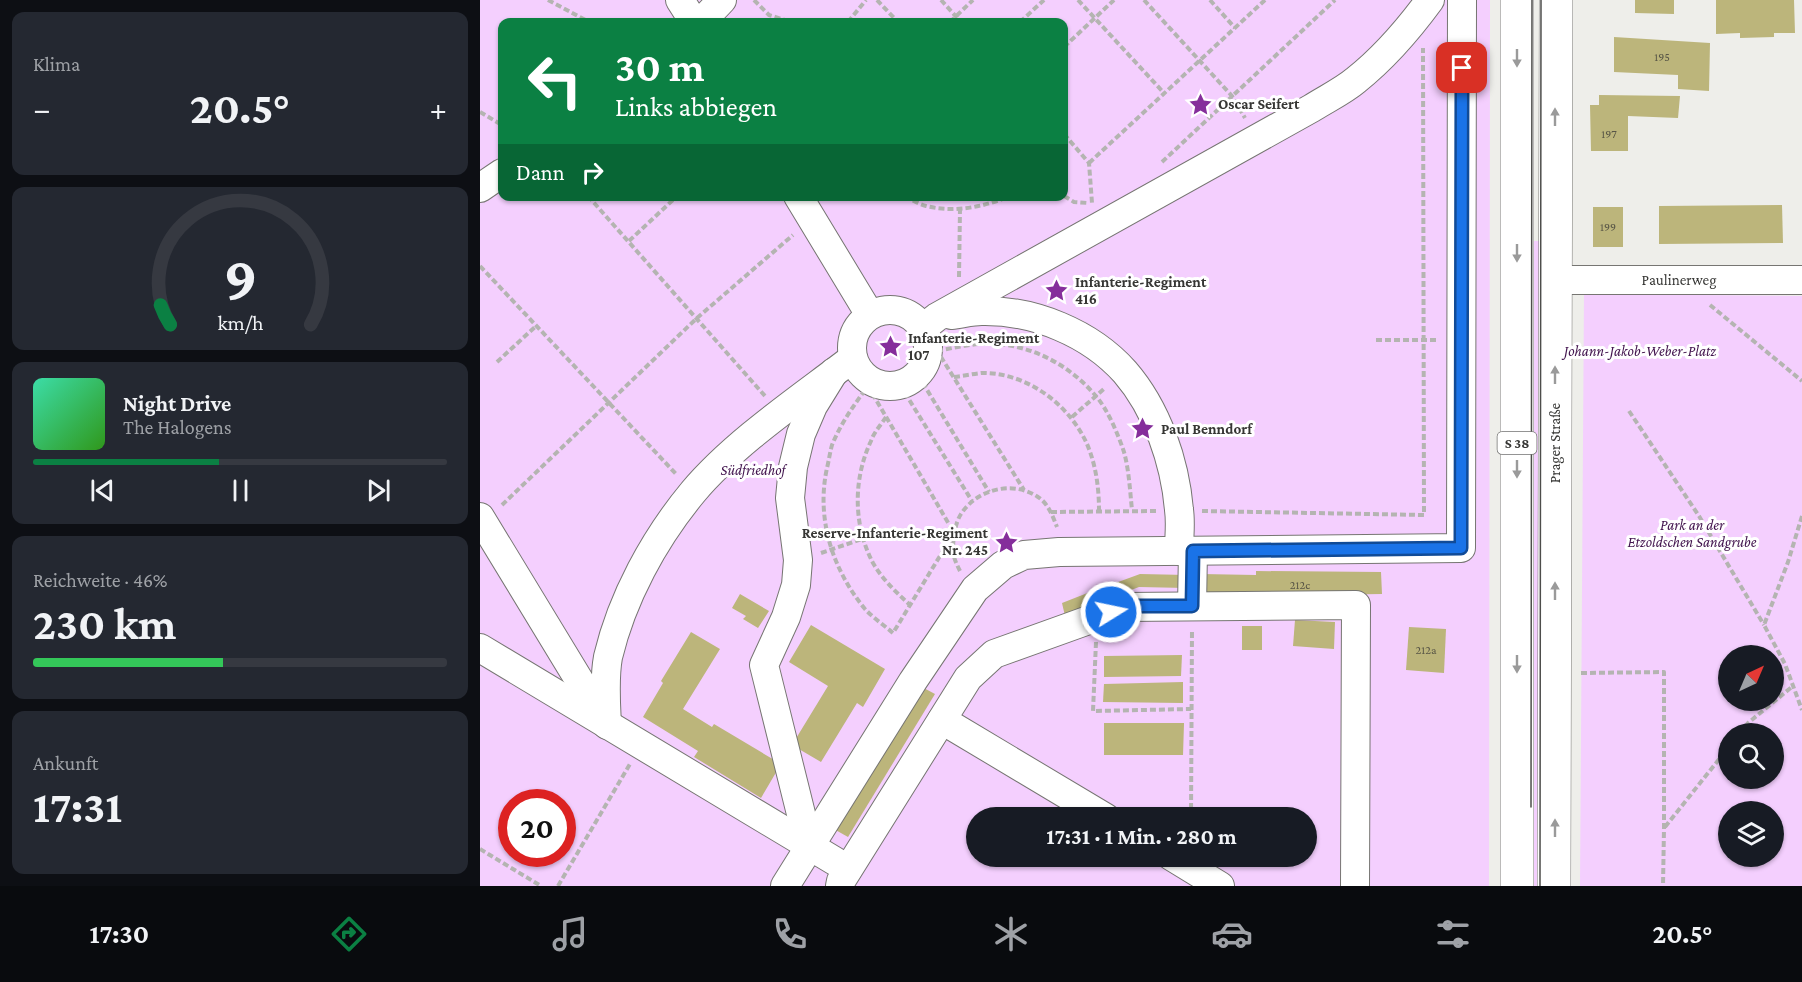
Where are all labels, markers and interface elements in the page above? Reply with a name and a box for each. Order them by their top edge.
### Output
icon: left [516,42,594,120]
pin [1436,42,1487,93]
text: 30 m [615,43,705,90]
one-way arrow [1512,49,1522,68]
house number: 195 [1654,50,1670,64]
icon: arrive [1445,51,1478,84]
text: Klima [33,53,80,75]
text: 20.5° [190,83,290,133]
text: − [33,90,50,127]
text: + [430,90,447,127]
place icon: Oscar Seifert [1187,91,1213,117]
text: Links abbiegen [615,92,777,122]
place label: Oscar Seifert [1218,96,1300,112]
one-way arrow [1550,107,1560,126]
house number: 197 [1601,127,1617,141]
icon: right [576,156,609,189]
text: Dann [516,160,564,185]
house number: 199 [1600,220,1616,234]
text: 9 [223,243,257,312]
one-way arrow [1512,244,1522,263]
street label: Paulinerweg [1642,272,1716,289]
place label: Infanterie-Regiment 416 [1075,274,1207,307]
place icon: Infanterie-Regiment 416 [1044,278,1070,304]
text: km/h [217,312,264,336]
place label: Infanterie-Regiment 107 [908,330,1040,363]
place icon: Infanterie-Regiment 107 [877,334,903,360]
park label: Johann-Jakob-Weber-Platz [1561,343,1717,360]
one-way arrow [1550,365,1560,384]
text: Night Drive [123,391,231,416]
street label: Prager Straße [1547,402,1564,483]
text: The Halogens [123,416,232,438]
place icon: Paul Benndorf [1130,416,1156,442]
place label: Paul Benndorf [1161,421,1253,437]
road number: S 38 [1498,432,1536,454]
one-way arrow [1512,460,1522,479]
park label: Südfriedhof [721,462,788,479]
icon: previous [86,474,119,507]
icon: pause [224,474,257,507]
icon: next [362,474,395,507]
park label: Park an der Etzoldschen Sandgrube [1628,517,1757,551]
place label: Reserve-Infanterie-Regiment Nr. 245 [802,525,989,558]
place icon: Reserve-Infanterie-Regiment Nr. 245 [993,529,1019,555]
text: Reichweite · 46% [33,569,168,591]
house number: 212c [1290,578,1310,592]
position arrow [1079,580,1143,644]
one-way arrow [1550,581,1560,600]
text: 230 km [33,599,176,649]
house number: 212a [1416,643,1437,657]
north arrow [1718,645,1784,711]
map controls [1718,645,1784,867]
one-way arrow [1512,655,1522,674]
button: search [1718,723,1784,789]
text: Ankunft [33,752,98,774]
text: 17:31 [33,782,122,832]
speed limit sign: 20 [498,789,576,867]
button: layers [1718,801,1784,867]
one-way arrow [1550,818,1560,837]
text: 17:31 · 1 Min. · 280 m [1046,824,1237,849]
icon: directions [328,913,370,955]
icon: music [549,913,591,955]
icon: phone [769,913,811,955]
icon: climate [990,913,1032,955]
icon: car [1211,913,1253,955]
icon: filters [1432,913,1474,955]
text: 17:30 [89,919,149,949]
text: 20.5° [1652,919,1713,949]

